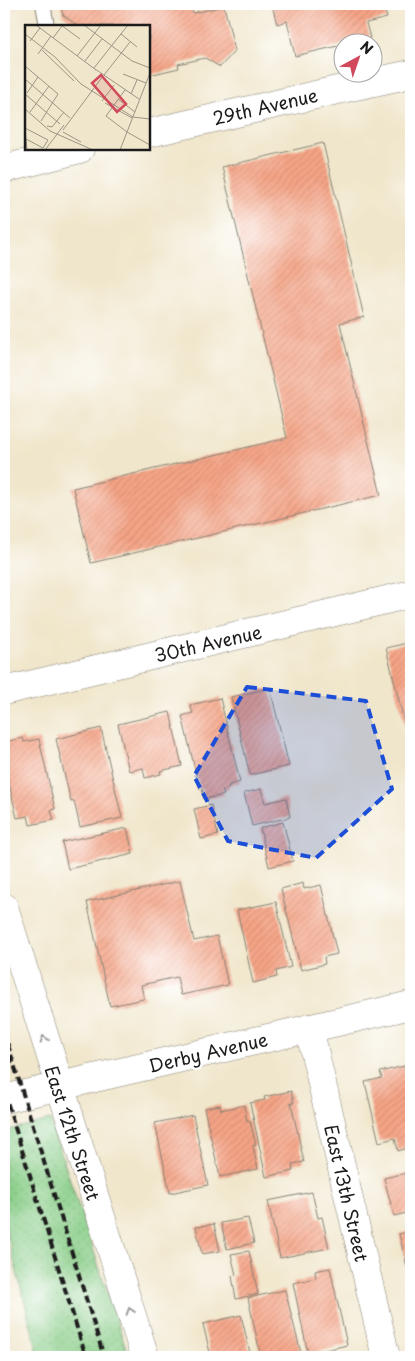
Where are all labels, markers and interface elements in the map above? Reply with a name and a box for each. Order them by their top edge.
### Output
inset map [25,25,150,150]
north arrow [332,32,382,82]
text: N [356,36,378,59]
street label: 29th Avenue [210,81,320,131]
street label: 30th Avenue [152,618,264,668]
street label: Derby Avenue [146,1025,270,1079]
one-way arrow [40,1035,50,1044]
street label: East 12th Street [38,1062,108,1204]
street label: East 13th Street [318,1122,376,1264]
one-way arrow [126,1307,136,1315]

